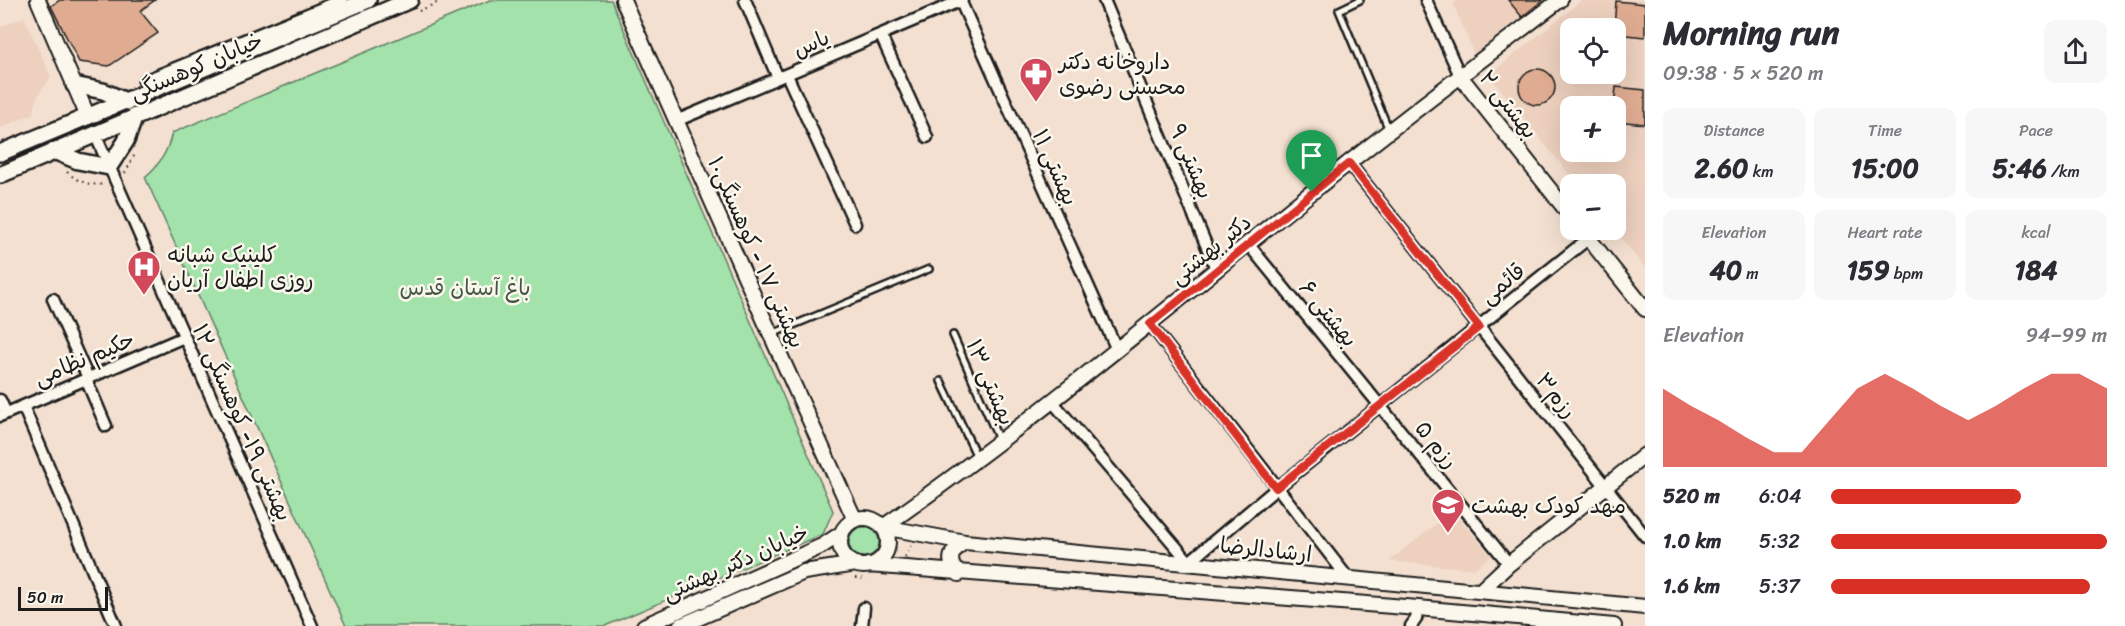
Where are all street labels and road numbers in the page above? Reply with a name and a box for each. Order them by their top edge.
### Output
street label: یاس [786,18,836,69]
street label: خیابان کوهسنگی [123,21,269,112]
street label: بهشتی ۲ [1469,61,1549,148]
street label: بهشتی ۹ [1158,117,1225,205]
street label: بهشتی ۱۱ [1021,122,1090,212]
street label: بهشتی ۱۷ - کوهسنگی۱۰ [697,150,816,355]
street label: دکتر بهشتی [1160,204,1260,295]
street label: قائمی [1470,252,1534,314]
street label: بهشتی ۶ [1289,271,1368,356]
street label: بهشتی ۱۹- کوهسنگی ۱۲ [181,317,304,527]
street label: حکیم نظامی [27,320,141,397]
street label: بهشتی ۱۳ [955,333,1026,432]
street label: رزم۳ [1526,363,1588,427]
street label: رزم ۵ [1405,411,1469,477]
street label: خیابان دکتر بهشتی [655,513,815,612]
street label: ارشادالرضا [1218,525,1314,574]

